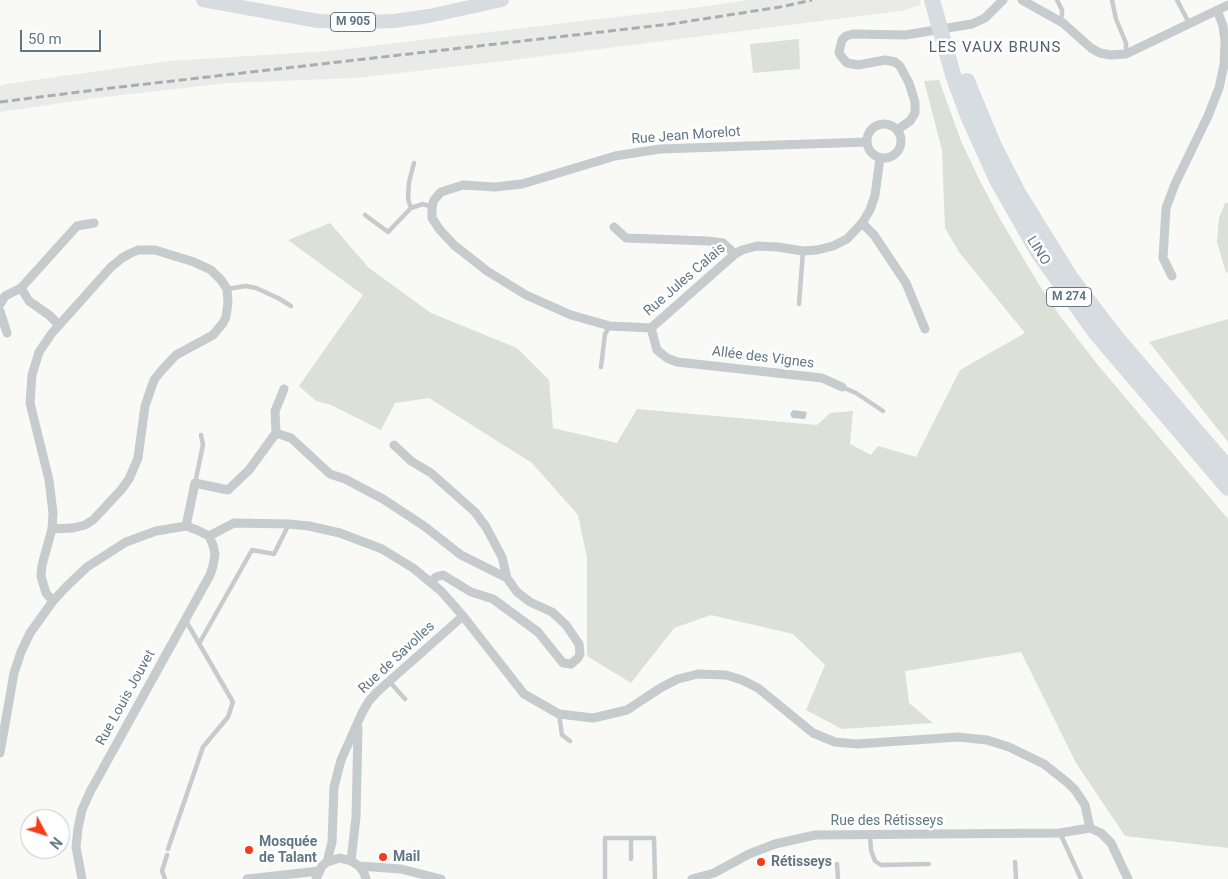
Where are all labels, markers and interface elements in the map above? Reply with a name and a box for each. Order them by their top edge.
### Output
road number: M 905 [330,13,376,32]
scale bar [22,20,104,52]
text: 50 m [28,30,62,48]
district label: LES VAUX BRUNS [927,39,1063,57]
street label: Rue Jean Morelot [631,124,741,148]
street label: LINO [1023,233,1053,269]
street label: Rue Jules Calais [641,240,729,320]
road number: M 274 [1046,288,1092,306]
street label: Allée des Vignes [711,343,815,373]
street label: Rue de Savolles [355,618,439,698]
street label: Rue Louis Jouvet [93,647,159,749]
north arrow [20,809,70,859]
street label: Rue des Rétisseys [831,813,943,829]
text: N [46,834,65,852]
place label: Mosquée de Talant [259,834,317,866]
marker: Mosquée de Talant [243,844,255,856]
place label: Mail [393,849,420,865]
marker: Mail [377,851,389,863]
place label: Rétisseys [771,854,832,870]
marker: Rétisseys [755,856,767,868]

